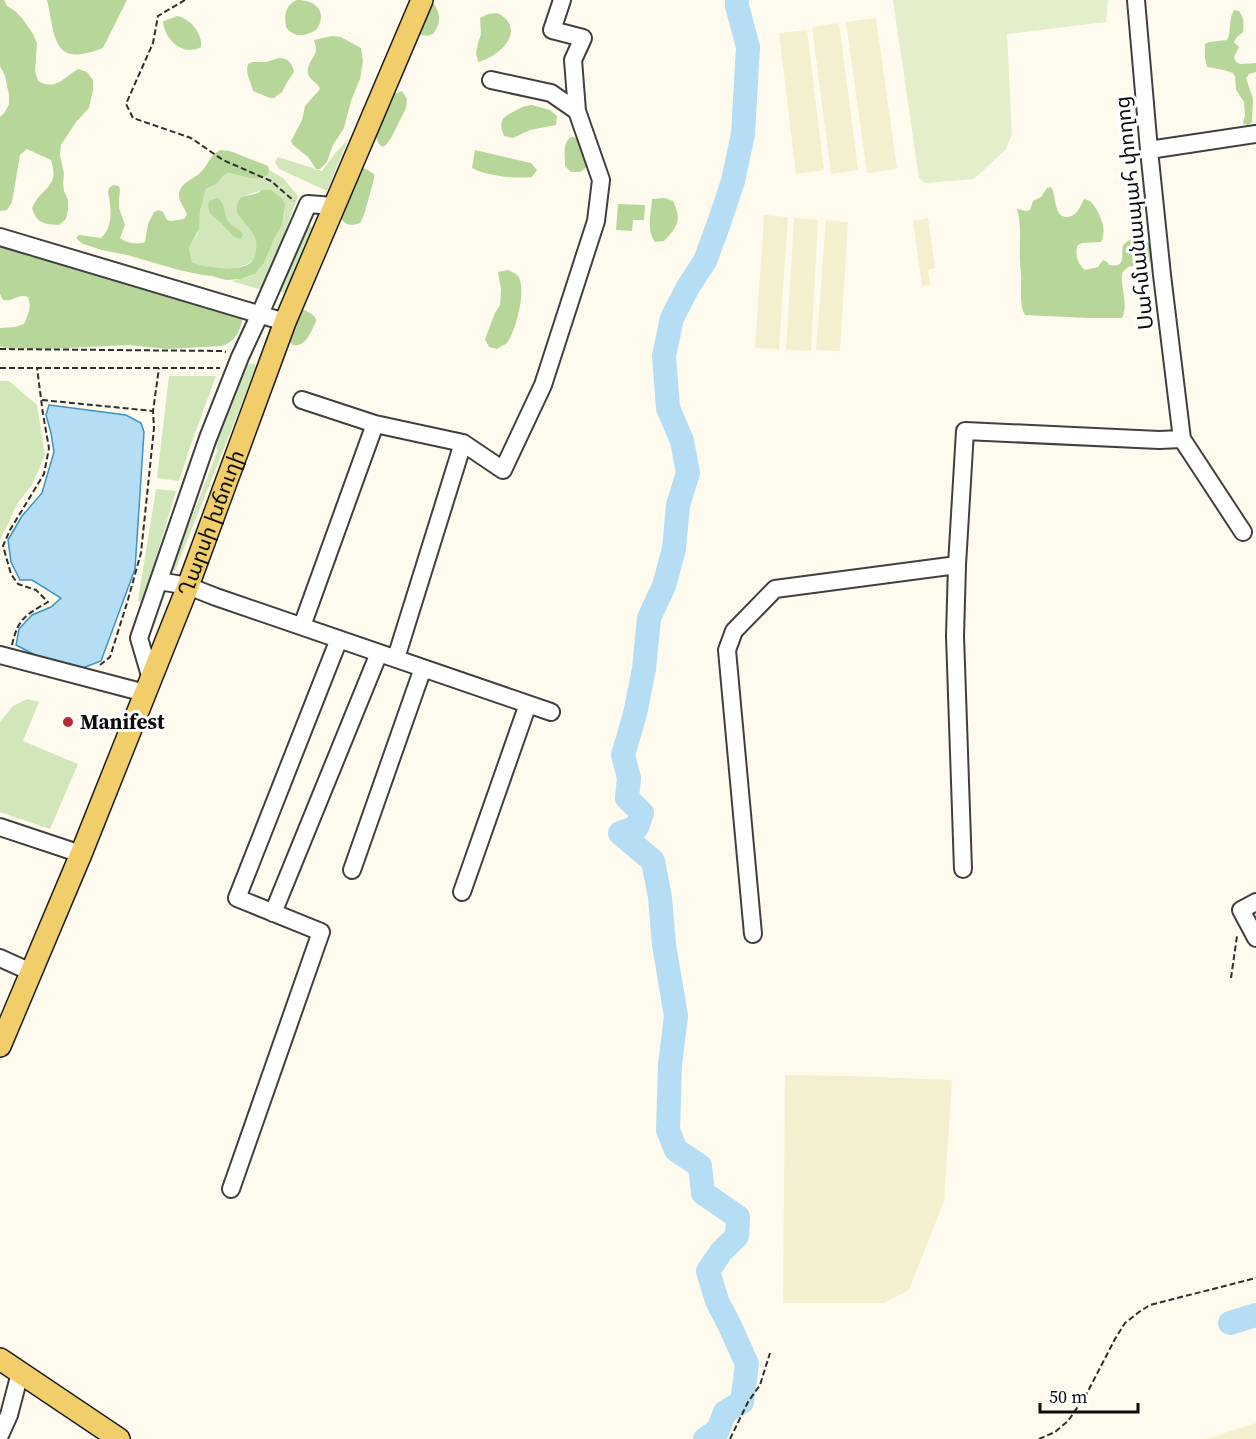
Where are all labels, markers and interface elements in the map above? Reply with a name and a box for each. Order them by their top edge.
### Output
street label: Սահմանապահ փողոց [1107,95,1160,331]
street label: Ղարսի խճուղի [170,446,251,600]
place label: Manifest [80,707,165,736]
marker: Manifest [61,715,75,729]
scale bar [1040,1376,1138,1414]
text: 50 m [1049,1384,1087,1409]

